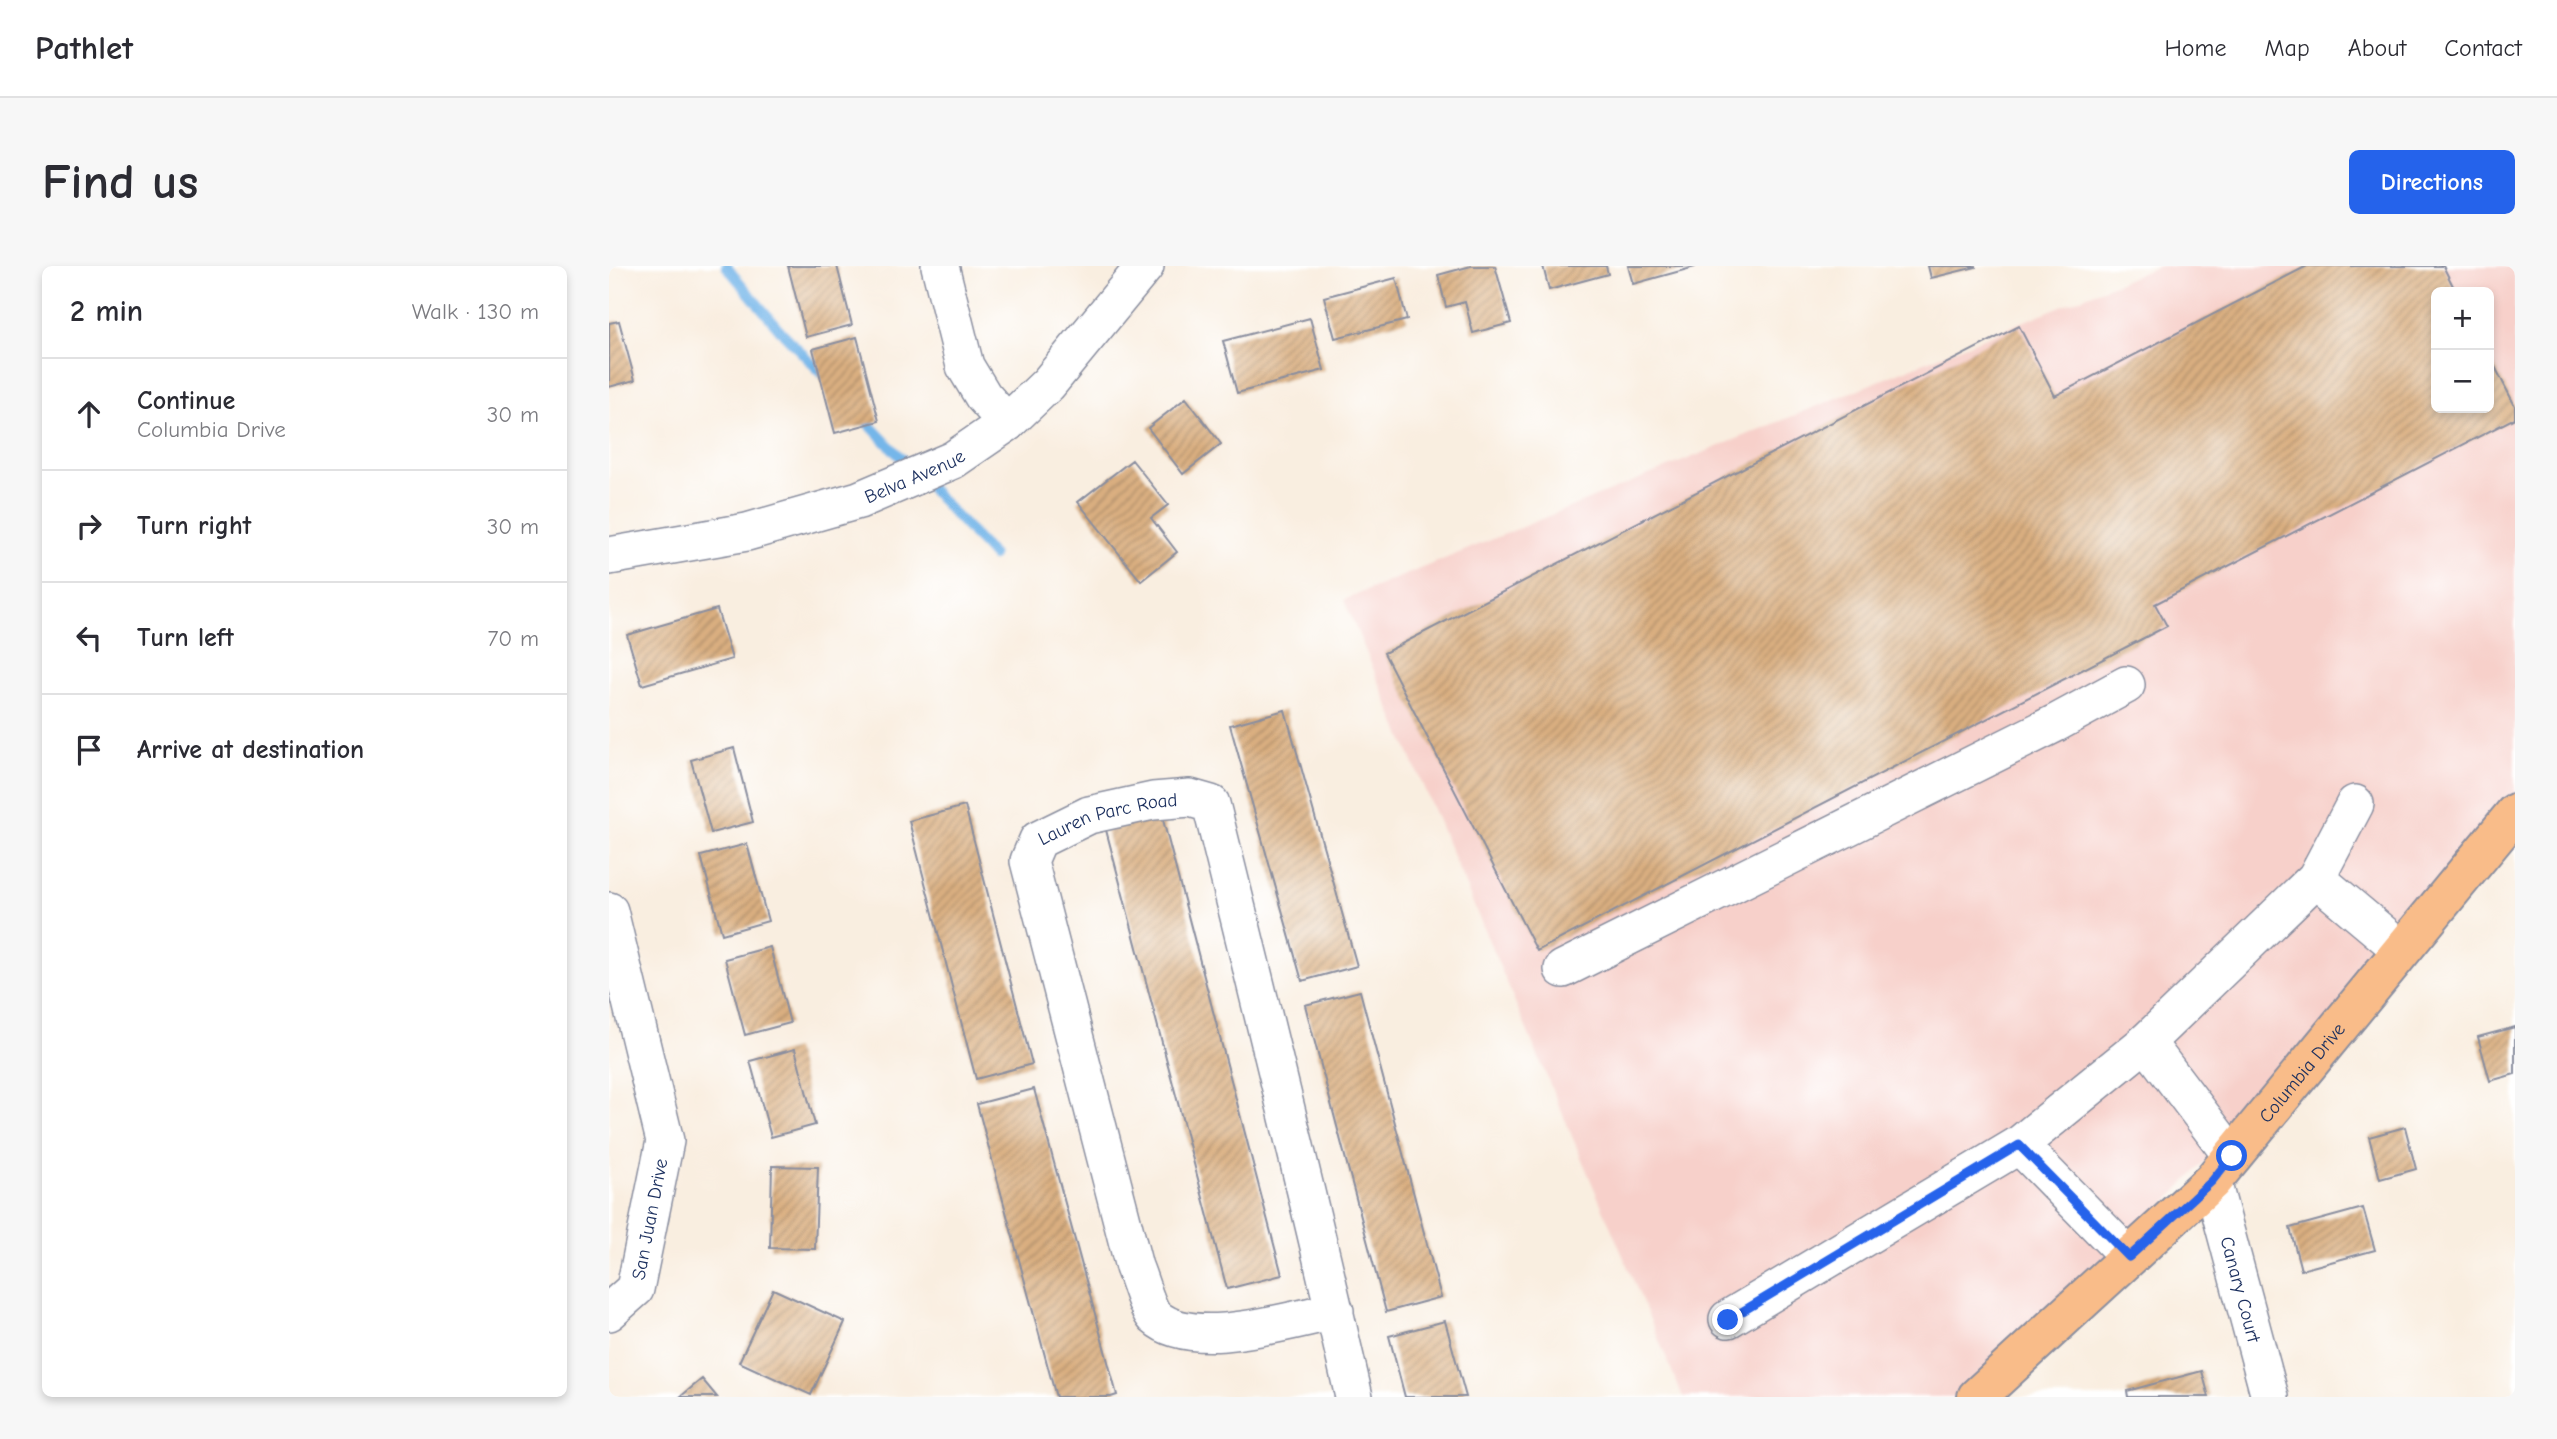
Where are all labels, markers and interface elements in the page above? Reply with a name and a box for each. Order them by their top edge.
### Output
text: Pathlet [35,29,133,67]
text: Home [2165,34,2226,62]
text: Map [2264,34,2310,62]
text: About [2348,34,2406,62]
text: Contact [2444,34,2522,62]
button: Directions [2349,150,2515,214]
text: Find us [42,154,198,210]
map controls [2431,287,2494,413]
button: + [2431,287,2494,350]
text: 2 min [70,294,143,329]
text: Walk · 130 m [412,298,539,325]
button: − [2431,350,2494,413]
text: Continue [137,386,235,416]
icon: ahead [70,395,108,433]
text: 30 m [487,401,539,428]
text: Columbia Drive [137,416,286,443]
street label: Belva Avenue [861,445,970,508]
icon: right [70,507,108,545]
text: Turn right [137,511,251,541]
text: 30 m [487,513,539,540]
icon: left [70,619,108,657]
text: Turn left [137,623,234,653]
text: 70 m [487,625,539,652]
icon: arrive [70,731,108,769]
text: Arrive at destination [137,735,364,765]
street label: Lauren Parc Road [1035,789,1178,850]
street label: Columbia Drive [2255,1018,2350,1127]
route start [2216,1140,2247,1171]
street label: San Juan Drive [627,1157,673,1282]
street label: Canary Court [2215,1234,2265,1345]
route end [1712,1304,1743,1335]

